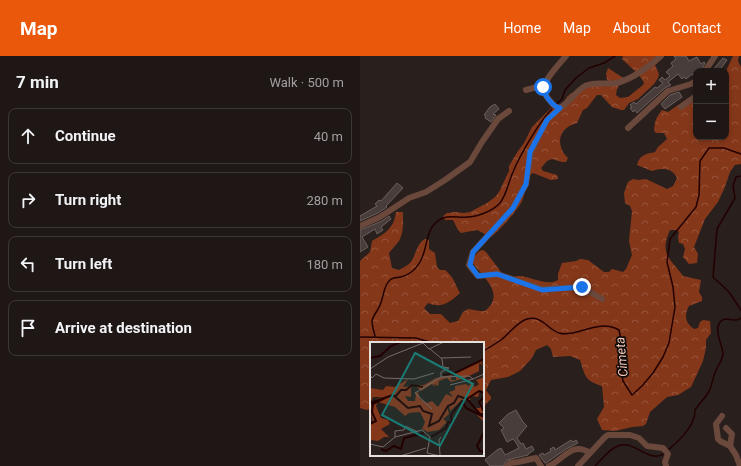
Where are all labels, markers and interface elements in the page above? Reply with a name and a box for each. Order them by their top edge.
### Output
text: Map [20,17,58,40]
text: Home [503,20,541,36]
text: Map [563,20,591,36]
text: About [613,20,650,36]
text: Contact [672,20,721,36]
map controls [693,68,729,140]
button: + [693,68,729,104]
text: 7 min [16,72,59,92]
text: Walk · 500 m [269,75,344,90]
route start [534,78,552,96]
button: − [693,104,729,140]
icon: ahead [17,125,39,147]
text: Continue [55,127,116,145]
text: 40 m [314,129,343,144]
icon: right [17,189,39,211]
text: Turn right [55,191,121,209]
text: 280 m [306,193,343,208]
icon: left [17,253,39,275]
text: Turn left [55,255,112,273]
text: 180 m [306,257,343,272]
route end [573,278,591,296]
icon: arrive [17,317,39,339]
text: Arrive at destination [55,319,192,337]
water label: Cimeta [612,336,631,378]
inset map [370,342,484,456]

